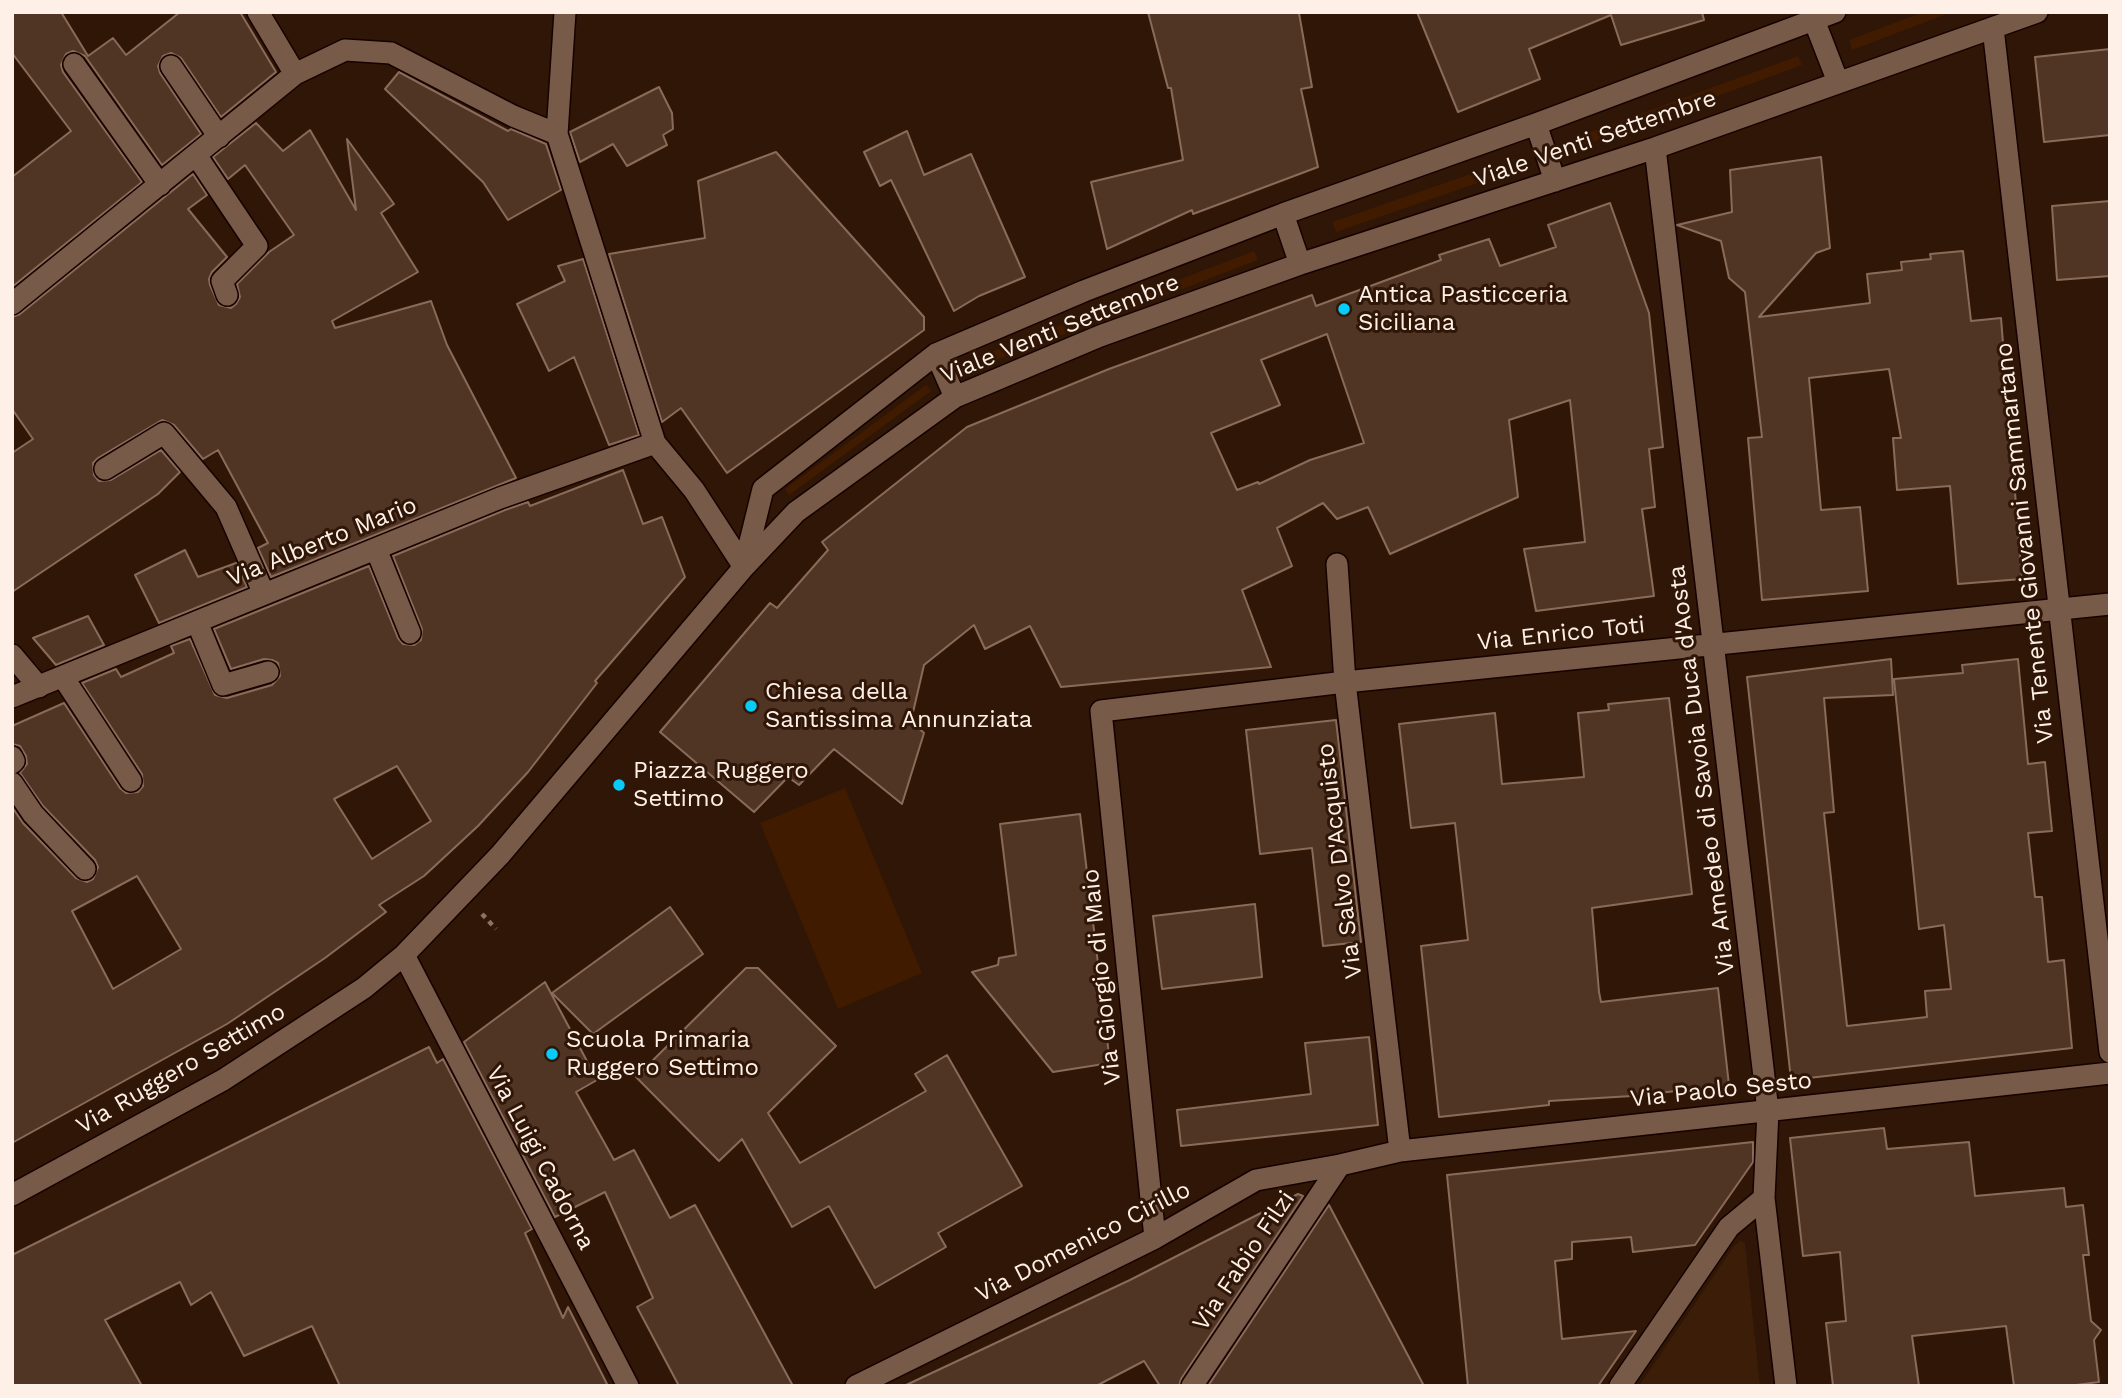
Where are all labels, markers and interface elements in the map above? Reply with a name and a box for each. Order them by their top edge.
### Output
street label: Viale Venti Settembre [1470,84,1720,194]
street label: Viale Venti Settembre [936,268,1184,390]
place label: Antica Pasticceria Siciliana [1358,281,1568,337]
marker: Antica Pasticceria Siciliana [1336,301,1352,317]
street label: Via Tenente Giovanni Sammartano [1990,341,2060,745]
street label: Via Alberto Mario [223,491,421,593]
street label: Via Amedeo di Savoia Duca d'Aosta [1663,564,1741,976]
street label: Via Enrico Toti [1476,611,1646,657]
place label: Chiesa della Santissima Annunziata [765,678,1032,734]
marker: Chiesa della Santissima Annunziata [743,698,759,714]
street label: Via Salvo D'Acquisto [1311,742,1369,980]
place label: Piazza Ruggero Settimo [633,757,809,813]
marker: Piazza Ruggero Settimo [611,777,627,793]
street label: Via Giorgio di Maio [1076,868,1128,1086]
street label: Via Ruggero Settimo [71,997,291,1141]
place label: Scuola Primaria Ruggero Settimo [566,1026,759,1082]
marker: Scuola Primaria Ruggero Settimo [544,1046,560,1062]
street label: Via Luigi Cadorna [479,1061,601,1255]
street label: Via Paolo Sesto [1629,1066,1813,1114]
street label: Via Domenico Cirillo [971,1175,1195,1309]
street label: Via Fabio Filzi [1187,1186,1301,1336]

